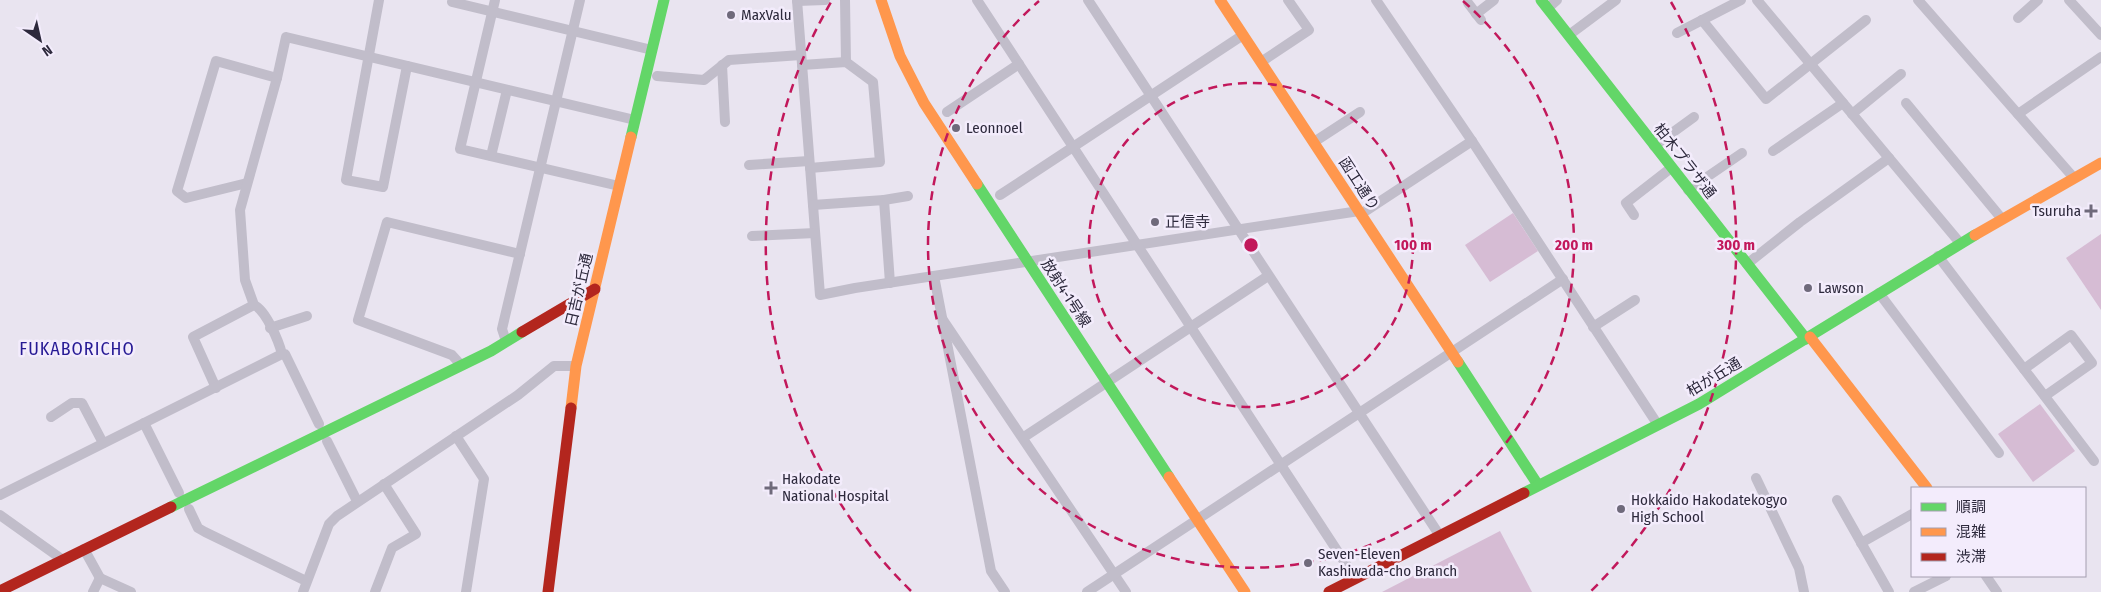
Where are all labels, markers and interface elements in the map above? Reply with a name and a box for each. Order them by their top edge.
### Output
place label: MaxValu [741,6,792,24]
marker: MaxValu [725,9,737,21]
north arrow [15,15,65,65]
text: N [39,41,55,60]
place label: Leonnoel [966,119,1023,137]
street label: 柏木プラザ通 [1650,120,1720,202]
marker: Leonnoel [950,122,962,134]
street label: 函工通り [1335,154,1383,214]
place label: Tsuruha [2032,202,2081,220]
marker: Tsuruha [2085,205,2097,217]
place label: 正信寺 [1165,213,1210,231]
marker: 正信寺 [1149,216,1161,228]
centre of rings [1242,236,1260,254]
text: 100 m [1394,236,1432,254]
text: 200 m [1554,236,1593,254]
text: 300 m [1716,236,1755,254]
street label: 日吉が丘通 [562,251,596,329]
street label: 放射4-1号線 [1037,256,1095,330]
place label: Lawson [1818,279,1864,297]
marker: Lawson [1802,282,1814,294]
district label: FUKABORICHO [19,338,135,360]
street label: 柏が丘通 [1684,354,1744,400]
place label: Hakodate National Hospital [782,470,889,505]
marker: Hakodate National Hospital [764,481,778,495]
legend [1911,487,2086,577]
place label: Hokkaido Hakodatekogyo High School [1631,491,1787,526]
text: 順調 [1956,498,1986,516]
marker: Hokkaido Hakodatekogyo High School [1615,503,1627,515]
text: 混雑 [1956,523,1986,541]
place label: Seven-Eleven Kashiwada-cho Branch [1318,545,1457,580]
text: 渋滞 [1956,548,1986,566]
marker: Seven-Eleven Kashiwada-cho Branch [1302,557,1314,569]

